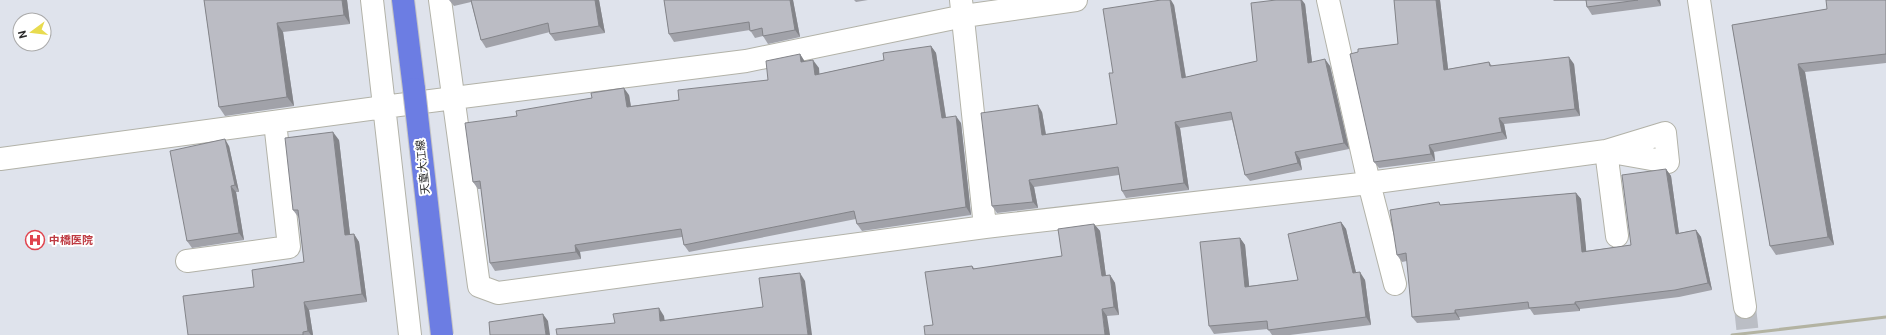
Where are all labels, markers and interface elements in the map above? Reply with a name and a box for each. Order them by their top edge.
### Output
north arrow [12,12,52,52]
text: N [15,29,30,40]
street label: 天童大江線 [414,139,432,195]
hospital icon: 中橋医院 [24,229,46,251]
place label: 中橋医院 [49,234,93,247]

